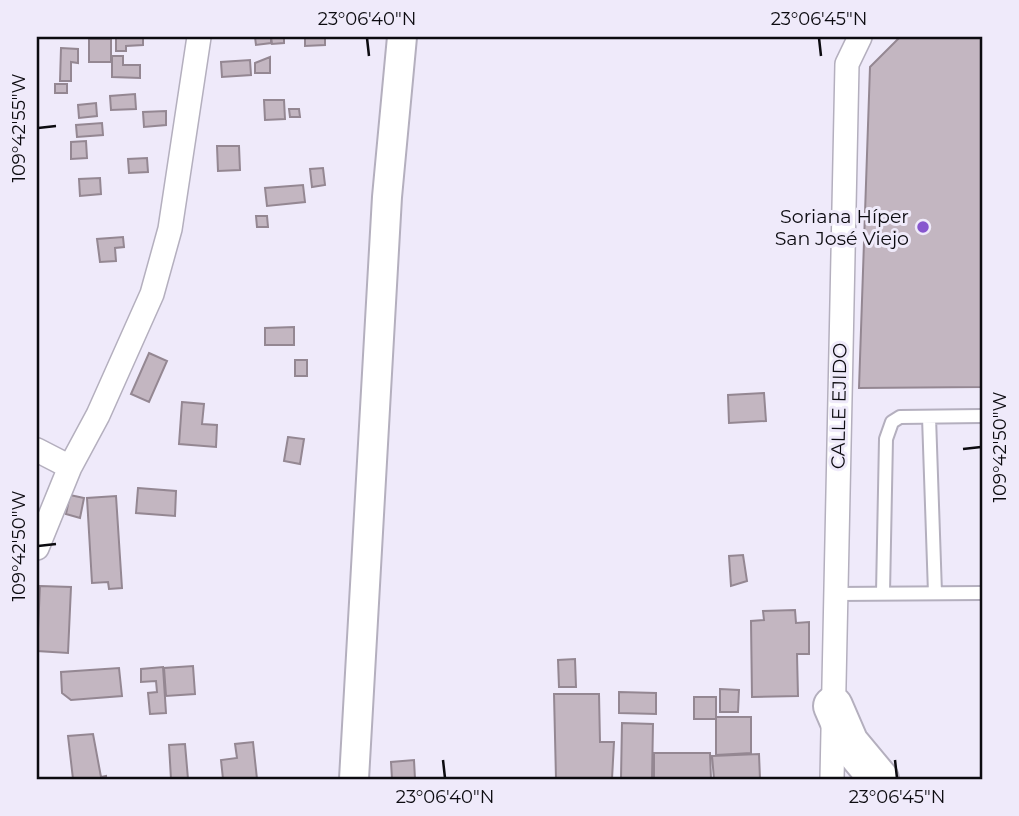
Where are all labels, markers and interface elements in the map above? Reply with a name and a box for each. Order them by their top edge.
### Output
text: 23°06'40"N [318,8,416,30]
text: 23°06'45"N [771,8,867,30]
text: 109°42'55"W [8,73,30,183]
place label: Soriana Híper San José Viejo [775,205,909,250]
marker: Soriana Híper San José Viejo [915,219,931,235]
street label: CALLE EJIDO [826,343,852,469]
text: 109°42'50"W [989,391,1011,503]
text: 109°42'50"W [8,490,30,602]
text: 23°06'40"N [396,786,494,808]
text: 23°06'45"N [849,786,945,808]

